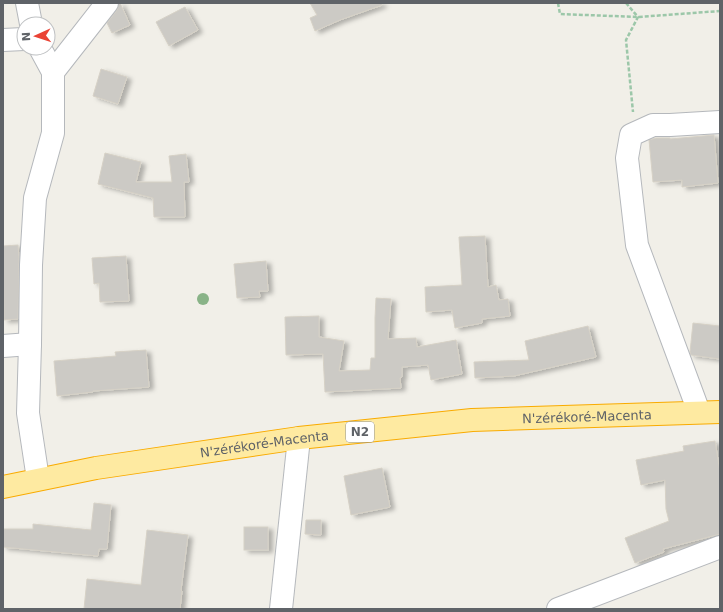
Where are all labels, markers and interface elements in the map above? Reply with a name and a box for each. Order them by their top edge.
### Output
north arrow [16,16,56,56]
text: N [20,32,33,41]
street label: N'zérékoré-Macenta [522,407,652,426]
road number: N2 [346,422,374,442]
street label: N'zérékoré-Macenta [199,428,329,461]

